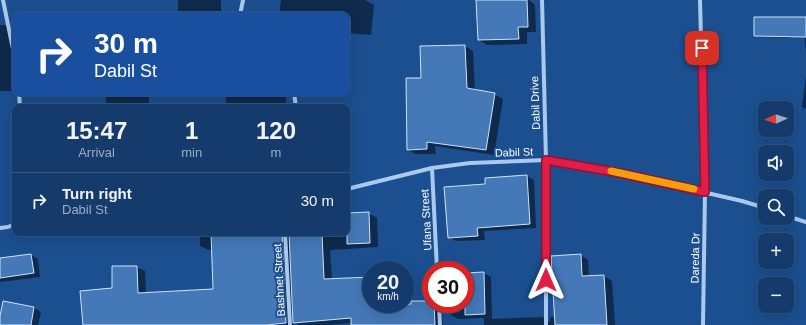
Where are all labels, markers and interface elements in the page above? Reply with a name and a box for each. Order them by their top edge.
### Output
icon: right [28,28,80,80]
text: 30 m [94,28,158,59]
pin [685,31,719,65]
icon: arrive [691,37,713,59]
text: Dabil St [94,61,157,81]
street label: Dabil Drive [528,76,542,130]
north arrow [758,101,794,137]
map controls [758,101,794,313]
text: 15:47 [66,117,127,144]
text: 1 [185,117,198,144]
text: 120 [256,117,296,144]
text: Arrival [78,145,115,160]
text: min [181,145,202,160]
text: m [271,145,281,160]
street label: Dabil St [495,145,533,159]
button: sound [758,145,794,181]
text: Turn right [62,185,132,202]
street label: Ufana Street [418,189,434,251]
button: search [758,189,794,225]
icon: right [28,190,50,212]
text: 30 m [301,192,334,209]
text: Dabil St [62,202,108,217]
street label: Dareda Dr [689,232,701,283]
button: + [758,233,794,269]
street label: Bashnet Street [271,243,287,317]
position arrow [525,259,567,301]
speed limit sign: 30 [422,261,474,313]
text: 20 [377,271,399,293]
button: − [758,277,794,313]
text: km/h [377,291,399,302]

